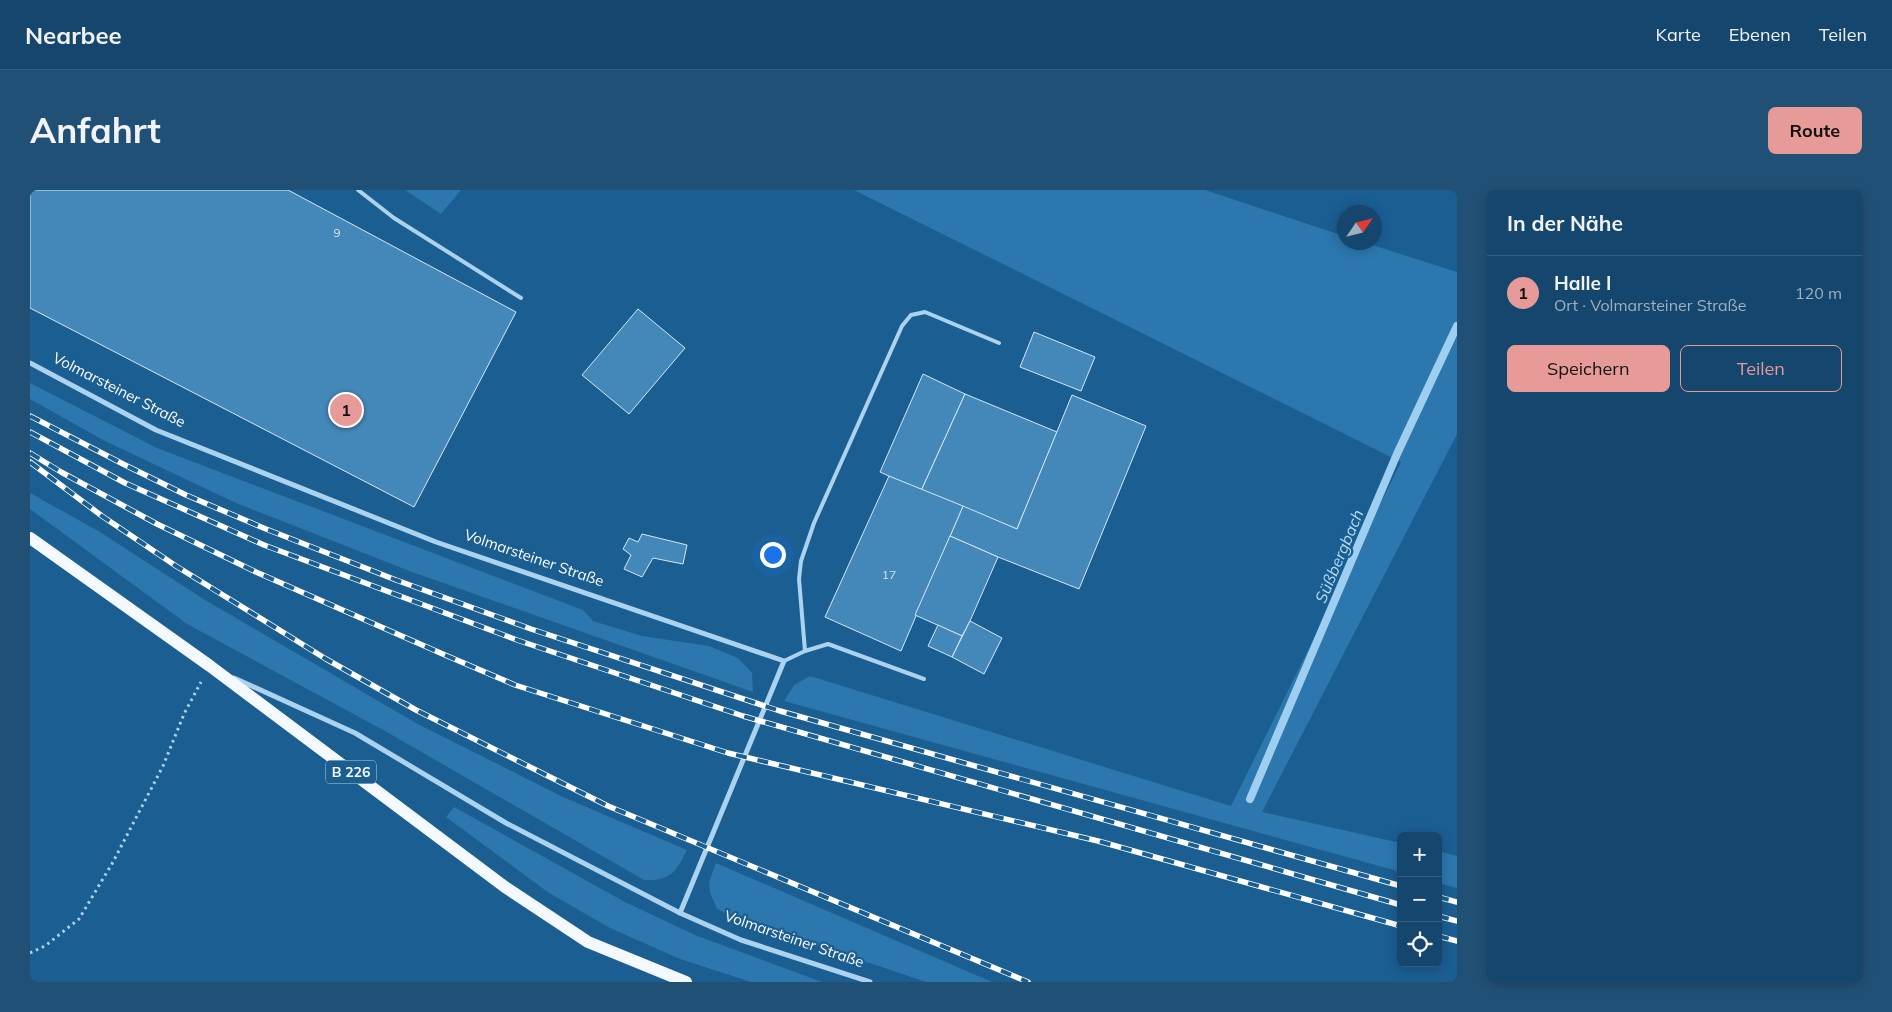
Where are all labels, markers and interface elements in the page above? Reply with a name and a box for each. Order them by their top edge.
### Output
text: Nearbee [25,20,122,50]
text: Karte [1655,23,1701,46]
text: Ebenen [1729,23,1791,46]
text: Teilen [1819,23,1867,46]
button: Route [1768,107,1862,154]
text: Anfahrt [30,108,161,152]
north arrow [1337,205,1382,250]
text: In der Nähe [1507,210,1623,236]
house number: 9 [333,225,341,240]
text: Halle I [1554,271,1611,295]
text: 1 [1518,283,1528,303]
text: 120 m [1795,283,1842,303]
text: Ort · Volmarsteiner Straße [1554,295,1746,315]
button: Speichern [1507,345,1670,392]
button: Teilen [1680,345,1842,392]
street label: Volmarsteiner Straße [50,348,189,431]
pin: 1 [330,391,362,429]
water label: Süßbergbach [1310,506,1368,606]
street label: Volmarsteiner Straße [462,525,606,590]
your location [760,542,786,568]
house number: 17 [882,567,896,582]
road number: B 226 [326,760,376,784]
map controls [1397,832,1442,967]
button: + [1397,832,1442,877]
button: − [1397,877,1442,922]
street label: Volmarsteiner Straße [722,906,866,971]
button: locate [1397,922,1442,967]

